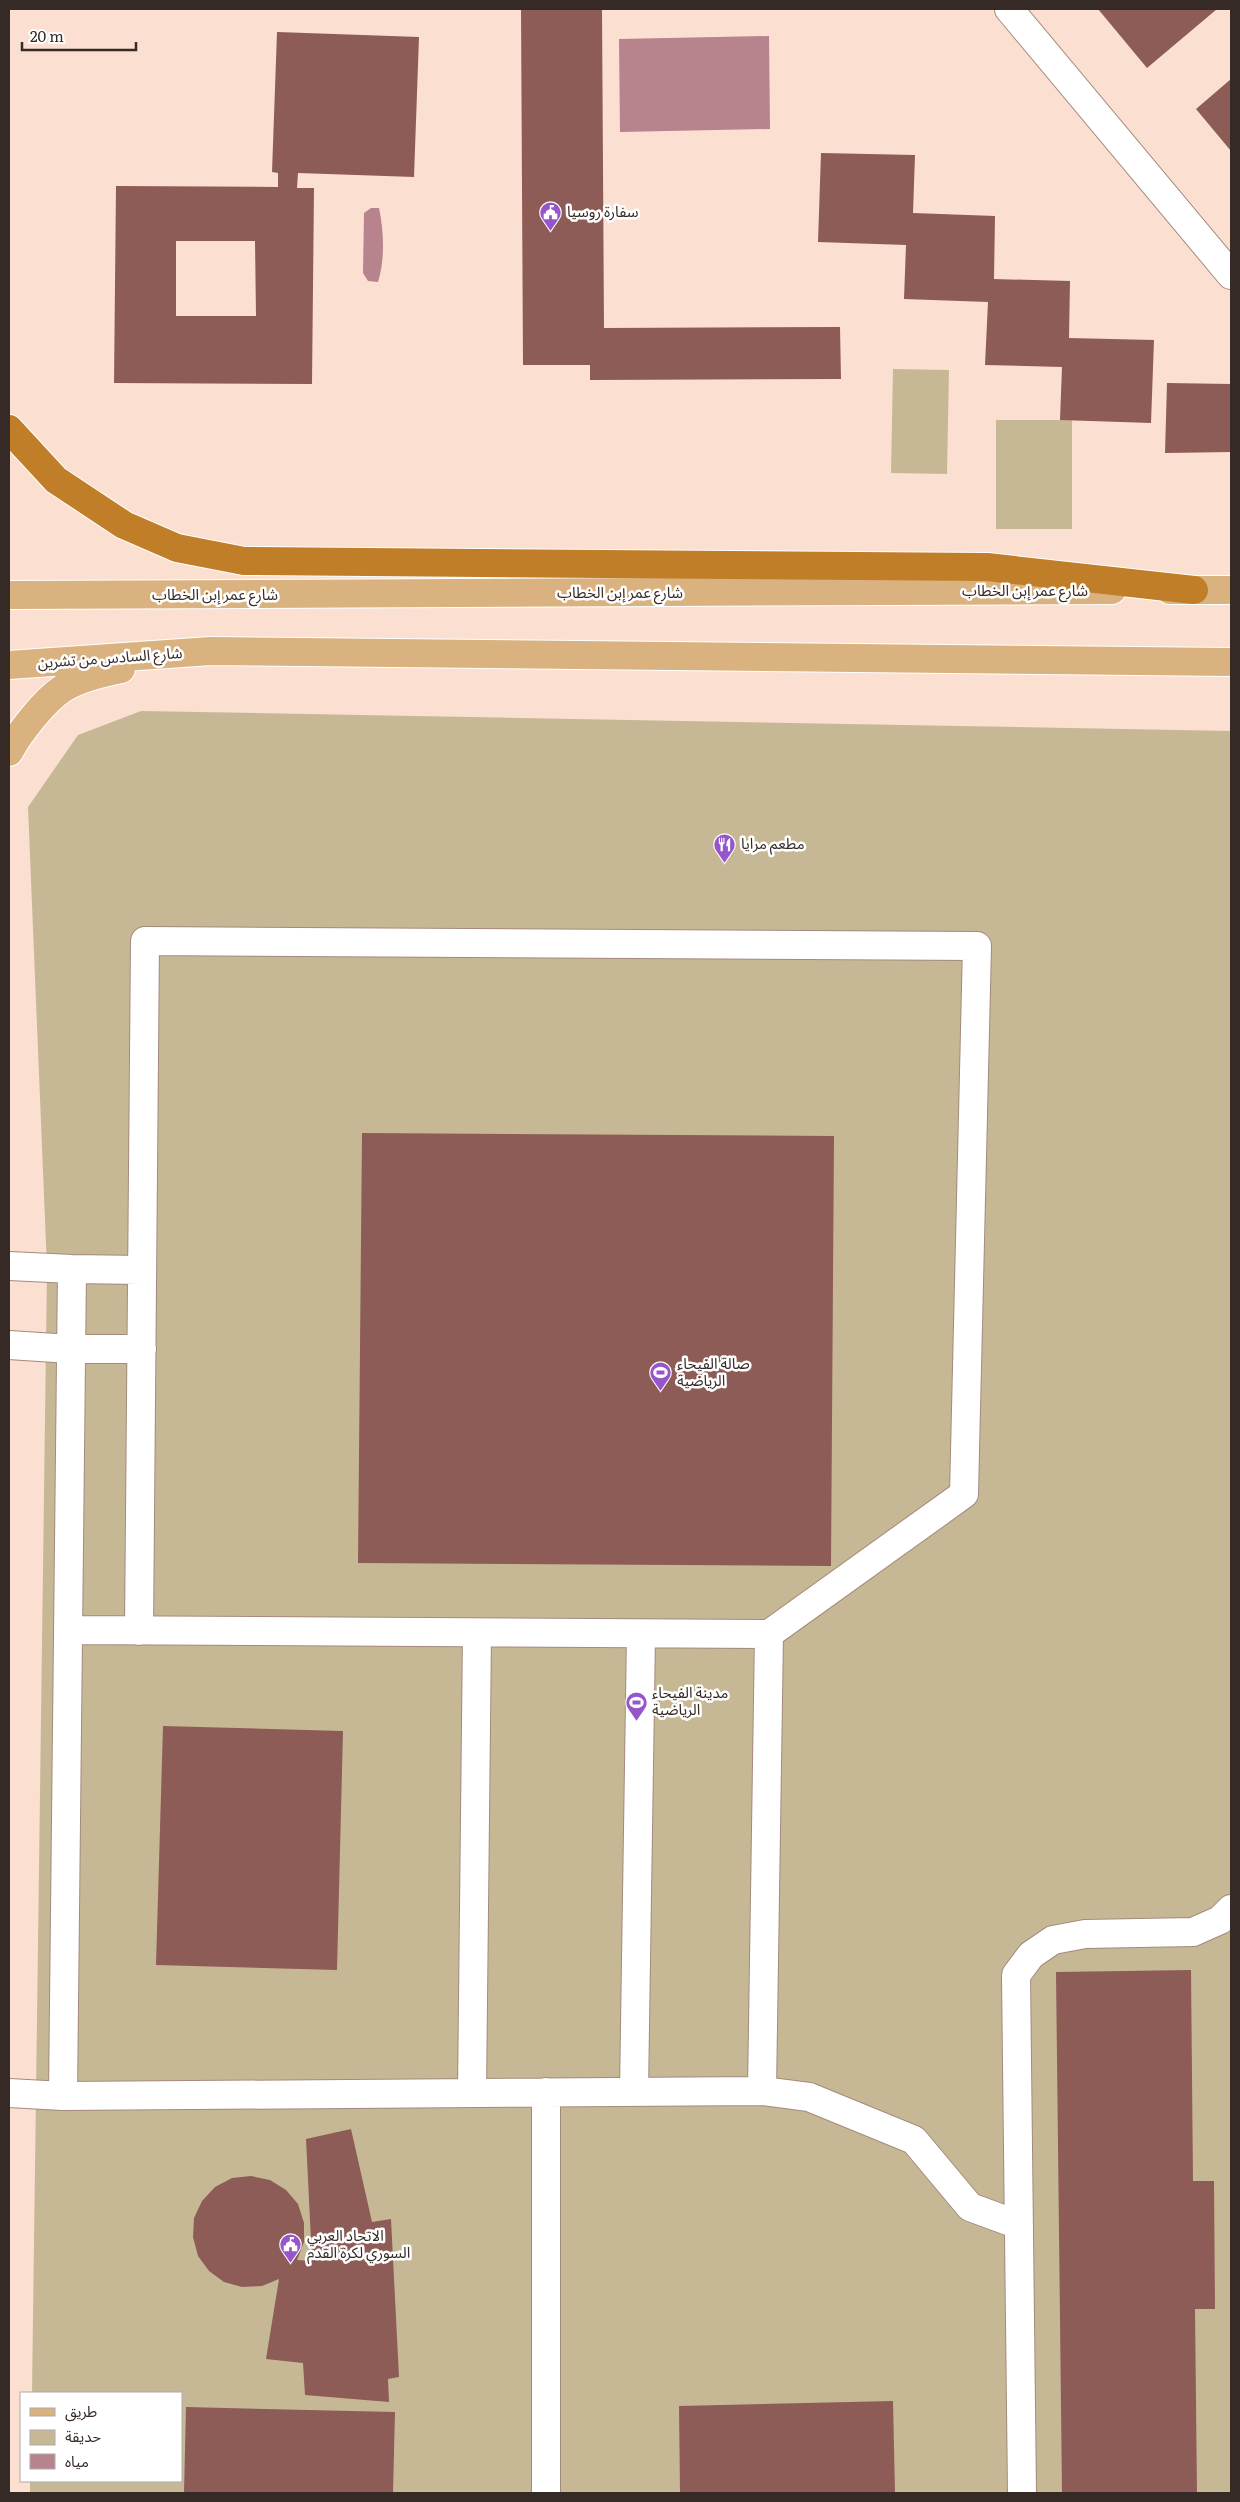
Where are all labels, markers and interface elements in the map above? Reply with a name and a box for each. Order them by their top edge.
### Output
scale bar [22,20,136,52]
text: 20 m [30,24,64,47]
place label: سفارة روسيا [567,199,639,222]
public building icon: سفارة روسيا [539,200,563,231]
street label: شارع عمر إبن الخطاب [962,578,1088,603]
street label: شارع عمر إبن الخطاب [557,580,683,605]
street label: شارع عمر إبن الخطاب [152,582,278,607]
street label: شارع السادس من تشرين [37,640,183,675]
place label: مطعم مرايا [741,831,805,855]
restaurant icon: مطعم مرايا [713,832,737,863]
place label: صالة الفيحاء الرياضية [677,1351,750,1391]
sports icon: صالة الفيحاء الرياضية [649,1361,673,1392]
place label: مدينة الفيحاء الرياضية [652,1680,728,1720]
sports icon: مدينة الفيحاء الرياضية [624,1690,648,1721]
place label: الاتحاد العربي السوري لكرة القدم [307,2223,410,2264]
public building icon: الاتحاد العربي السوري لكرة القدم [279,2233,303,2264]
legend [20,2392,182,2482]
text: طريق [65,2399,97,2422]
text: حديقة [65,2424,101,2447]
text: مياه [65,2449,89,2472]

